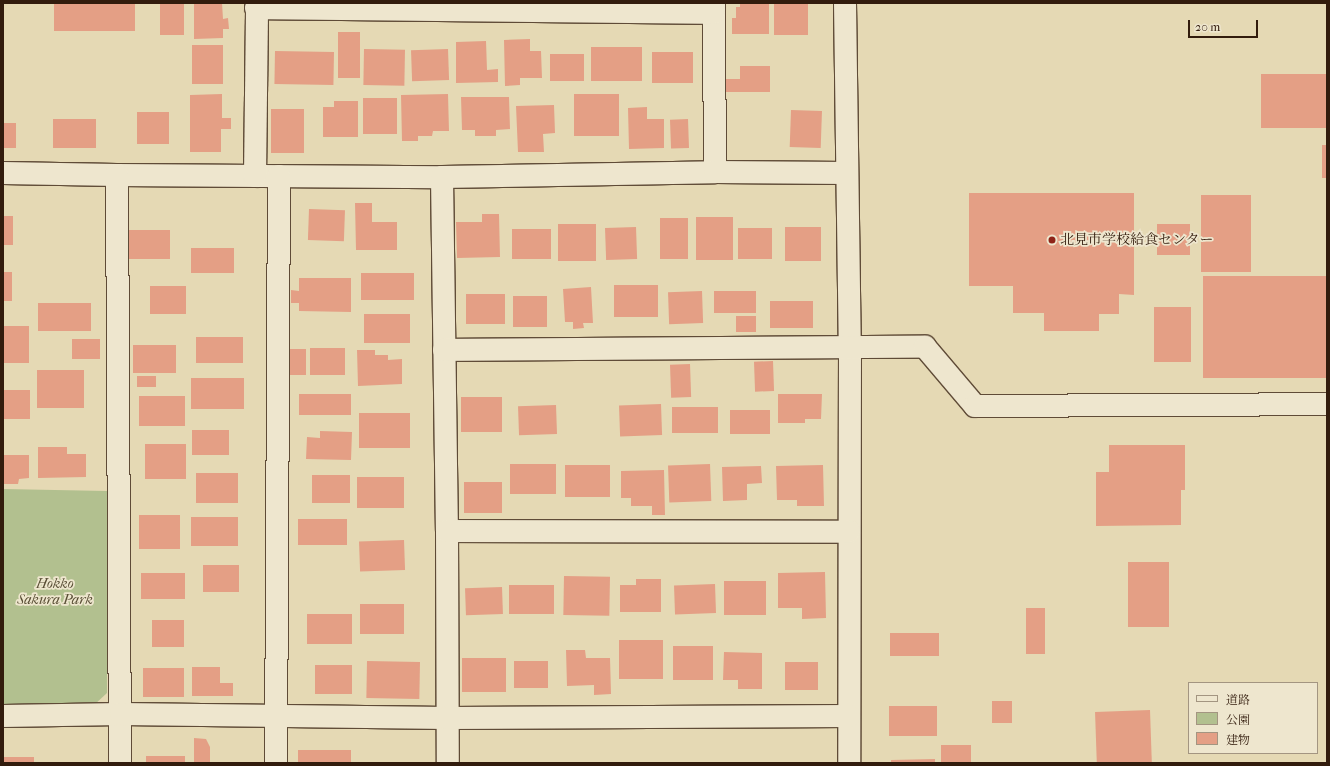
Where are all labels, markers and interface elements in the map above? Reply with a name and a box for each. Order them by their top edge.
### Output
scale bar [1190,12,1260,38]
text: 20 m [1195,20,1220,34]
place label: 北見市学校給食センター [1060,232,1214,248]
marker: 北見市学校給食センター [1047,235,1057,245]
park label: Hokko Sakura Park [17,576,93,608]
legend [1188,682,1318,754]
text: 道路 [1226,693,1250,707]
text: 公園 [1226,713,1250,727]
text: 建物 [1226,733,1250,747]

